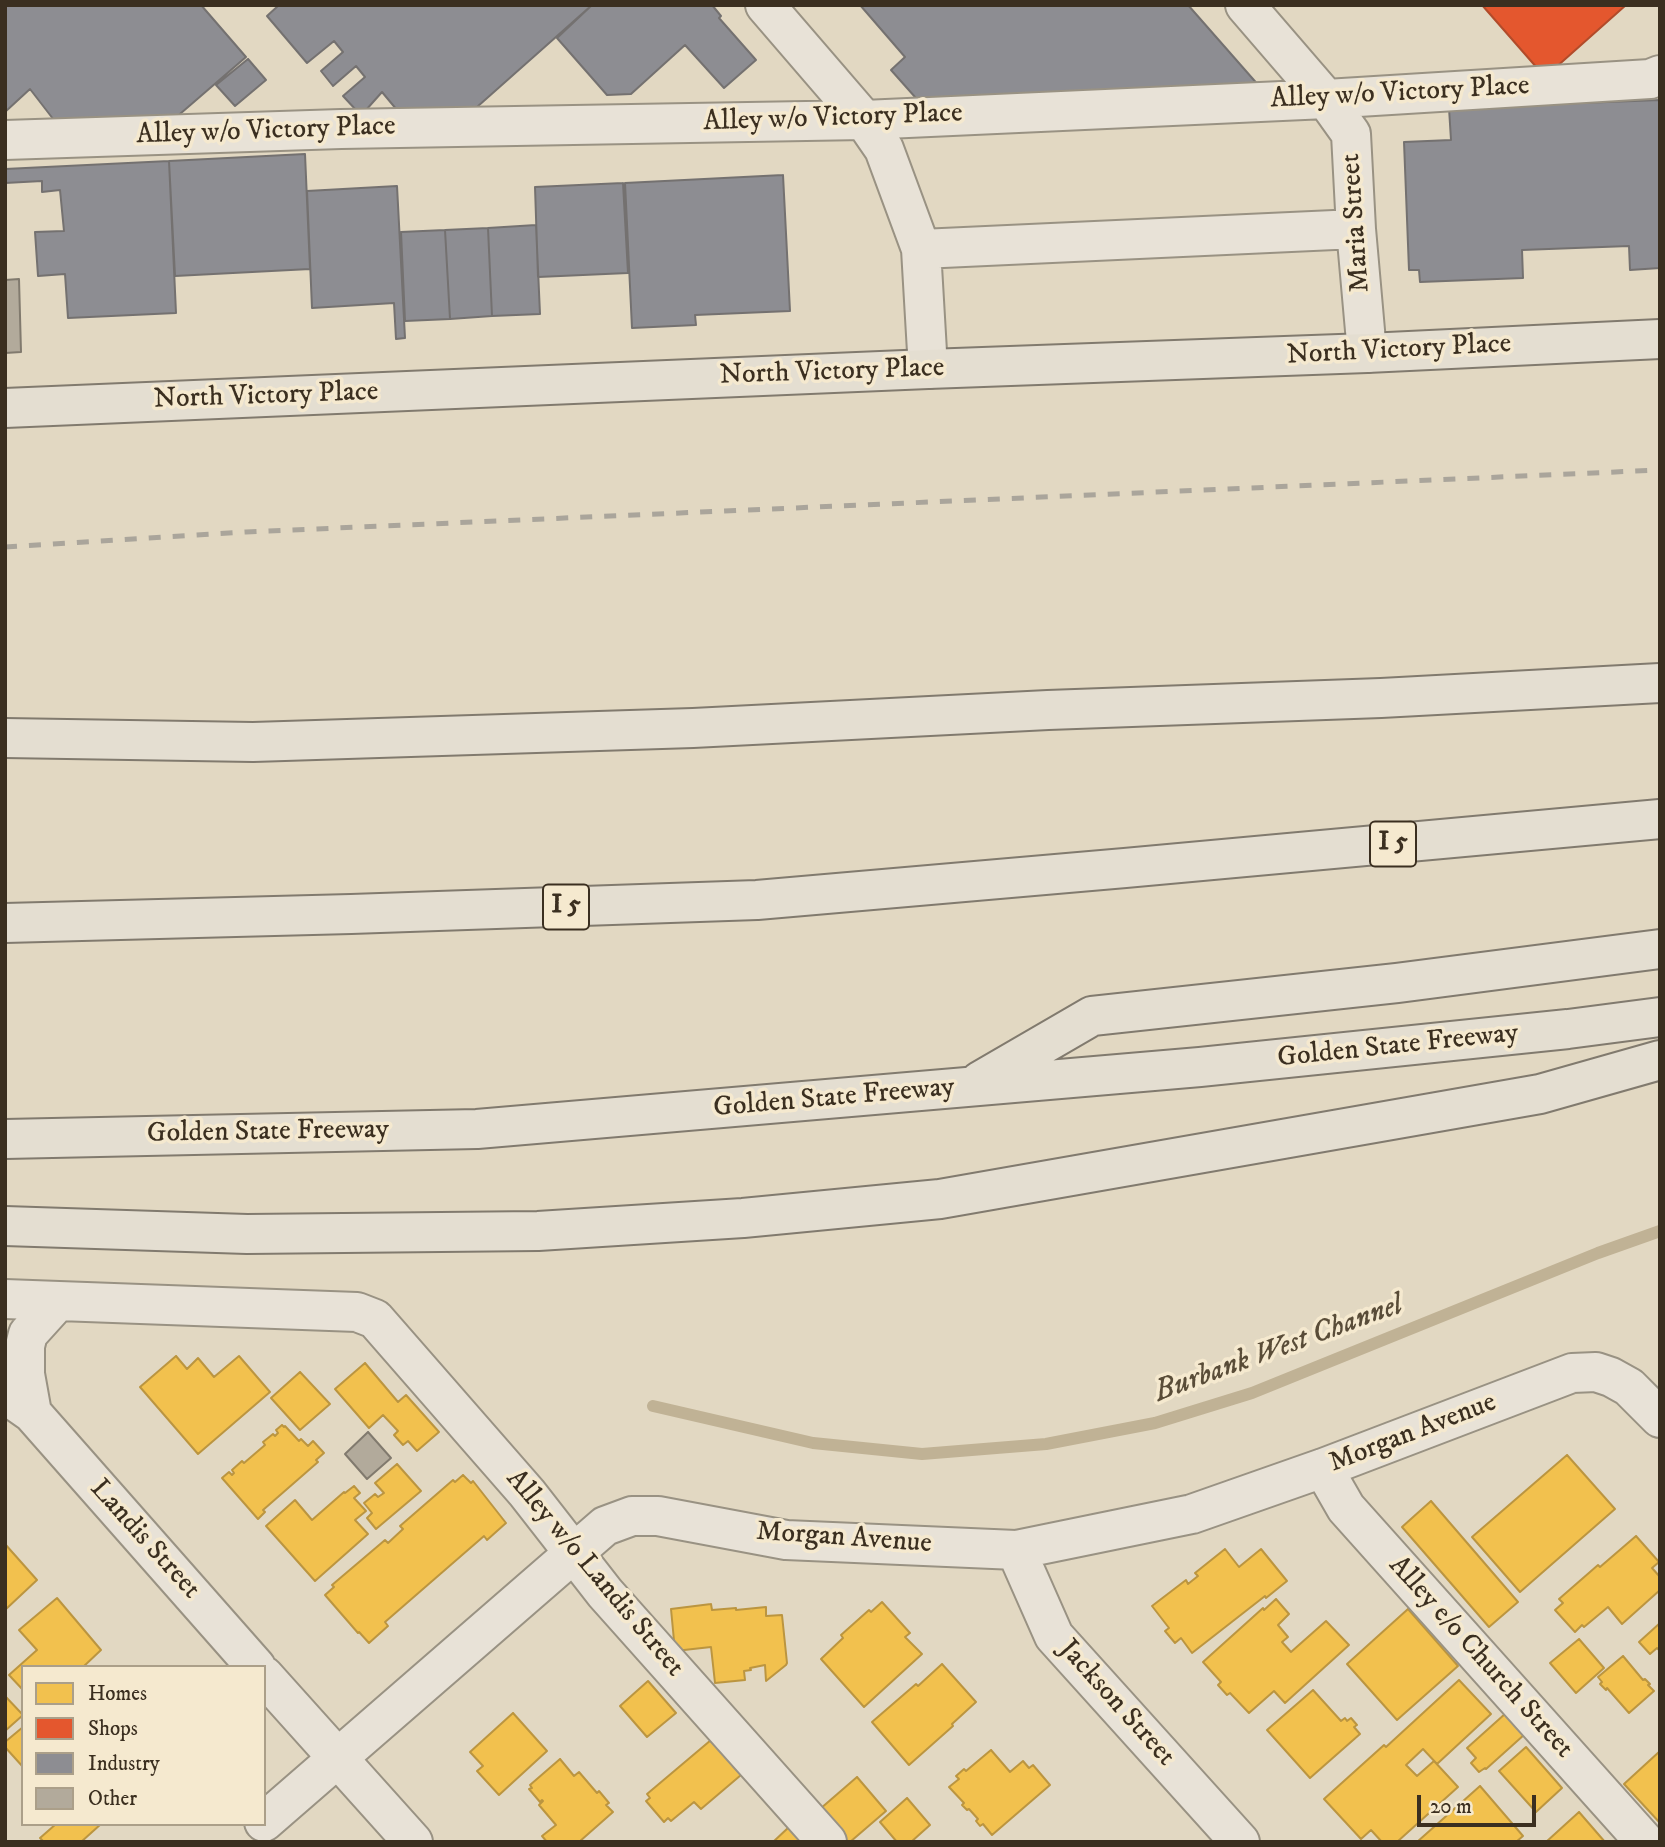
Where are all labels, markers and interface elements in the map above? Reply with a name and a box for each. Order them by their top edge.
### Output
street label: Alley w/o Victory Place [1269,70,1531,118]
street label: Alley w/o Victory Place [703,98,963,140]
street label: Alley w/o Victory Place [136,111,396,153]
street label: Maria Street [1335,152,1379,294]
street label: North Victory Place [1286,328,1512,374]
street label: North Victory Place [719,352,945,394]
street label: North Victory Place [153,376,379,418]
road number: I 5 [1370,822,1416,866]
road number: I 5 [543,885,589,930]
street label: Golden State Freeway [1276,1018,1520,1076]
street label: Golden State Freeway [712,1072,956,1126]
street label: Golden State Freeway [147,1114,389,1152]
water label: Burbank West Channel [1150,1288,1408,1412]
street label: Morgan Avenue [1325,1387,1501,1481]
street label: Alley w/o Landis Street [498,1464,690,1684]
street label: Landis Street [82,1473,206,1607]
street label: Morgan Avenue [755,1516,933,1562]
street label: Alley e/o Church Street [1380,1550,1580,1766]
street label: Jackson Street [1051,1634,1181,1774]
legend [21,1665,266,1826]
text: Homes [88,1681,147,1707]
text: Shops [88,1716,138,1742]
text: Industry [88,1751,160,1777]
scale bar [1420,1780,1539,1824]
text: Other [88,1786,137,1812]
text: 20 m [1430,1794,1472,1820]

